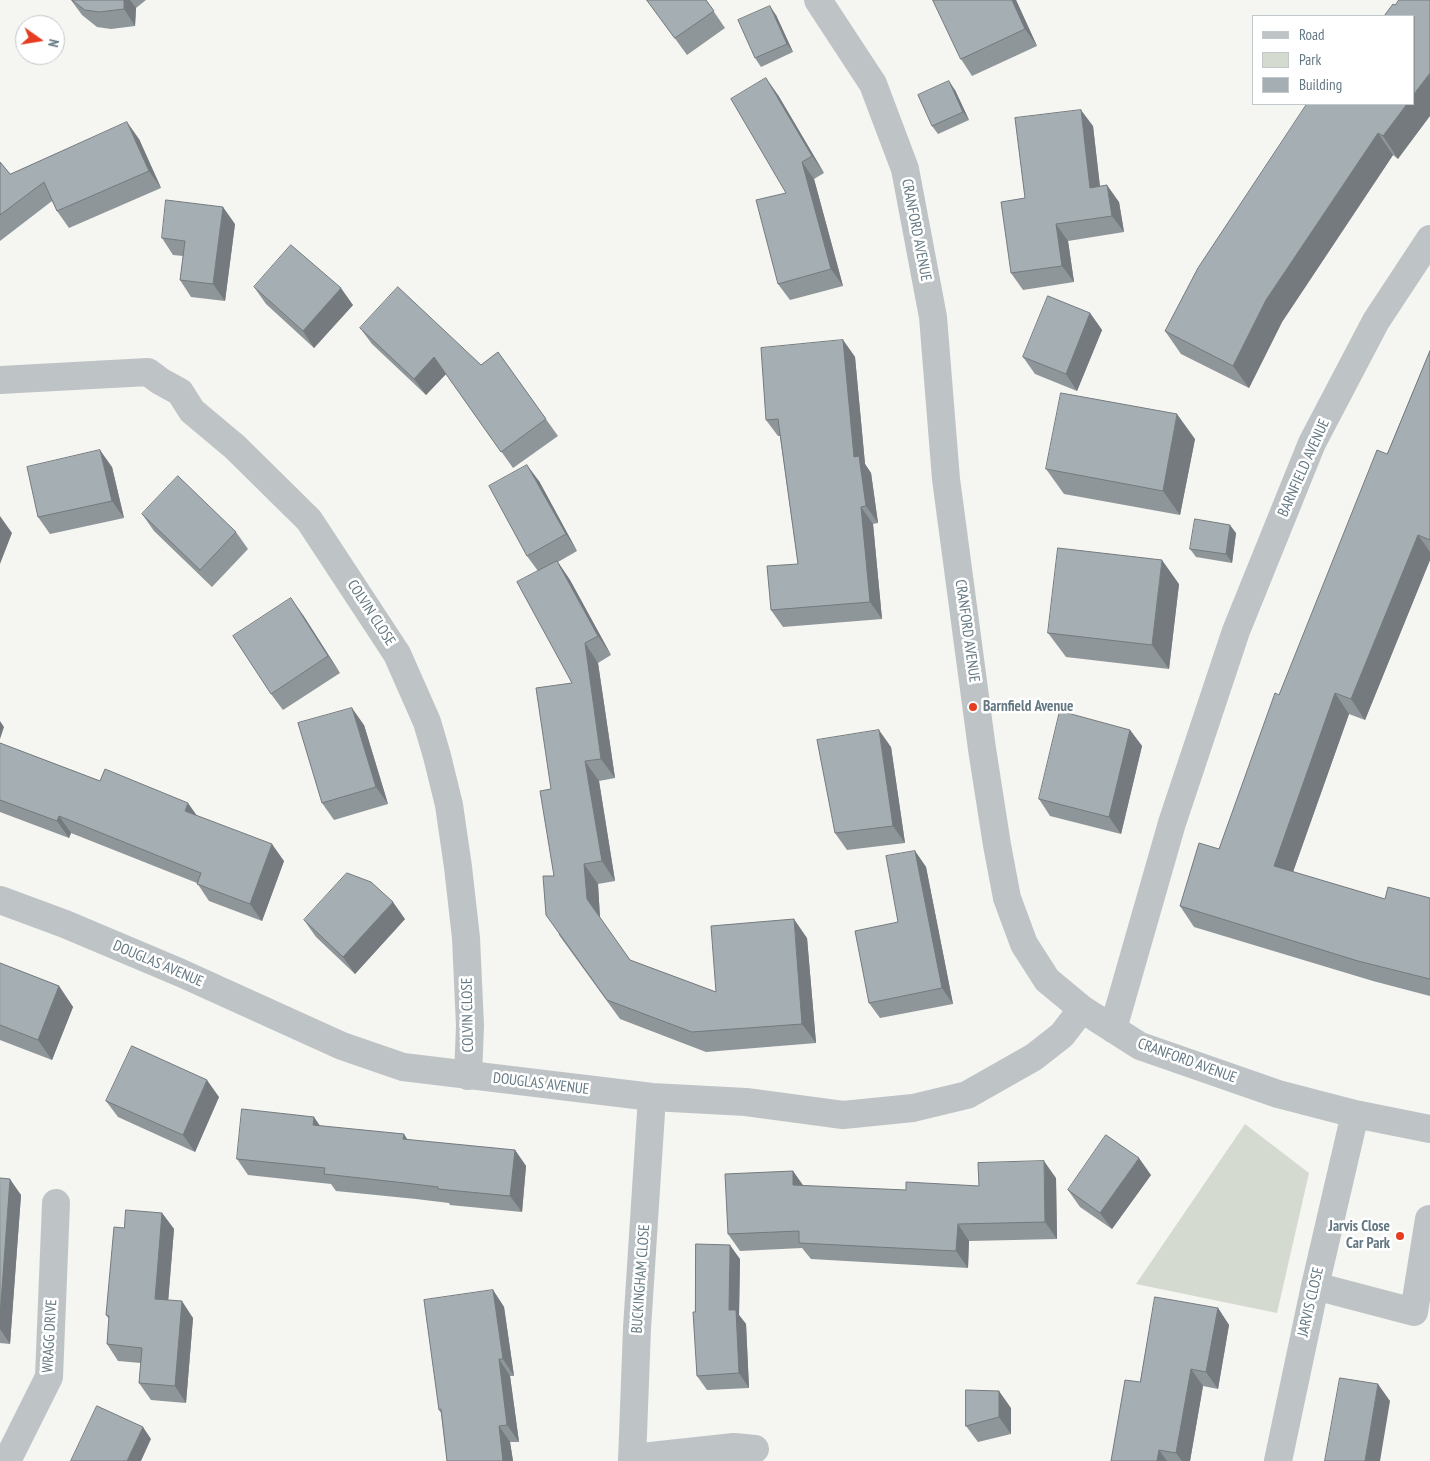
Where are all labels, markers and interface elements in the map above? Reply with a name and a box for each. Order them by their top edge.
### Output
north arrow [15,15,65,65]
legend [1252,15,1415,105]
text: Road [1299,25,1325,44]
text: N [44,37,63,49]
text: Park [1299,50,1321,69]
text: Building [1299,75,1342,94]
street label: CRANFORD AVENUE [897,177,935,283]
street label: BARNFIELD AVENUE [1274,416,1334,520]
street label: COLVIN CLOSE [343,577,399,649]
street label: CRANFORD AVENUE [951,578,983,684]
place label: Barnfield Avenue [983,698,1073,716]
marker: Barnfield Avenue [967,701,979,713]
street label: DOUGLAS AVENUE [110,937,206,991]
street label: COLVIN CLOSE [458,977,478,1053]
street label: CRANFORD AVENUE [1135,1035,1239,1087]
street label: DOUGLAS AVENUE [492,1069,590,1099]
place label: Jarvis Close Car Park [1329,1218,1390,1253]
street label: BUCKINGHAM CLOSE [628,1224,654,1334]
marker: Jarvis Close Car Park [1394,1230,1406,1242]
street label: JARVIS CLOSE [1294,1266,1328,1338]
street label: WRAGG DRIVE [39,1299,61,1373]

